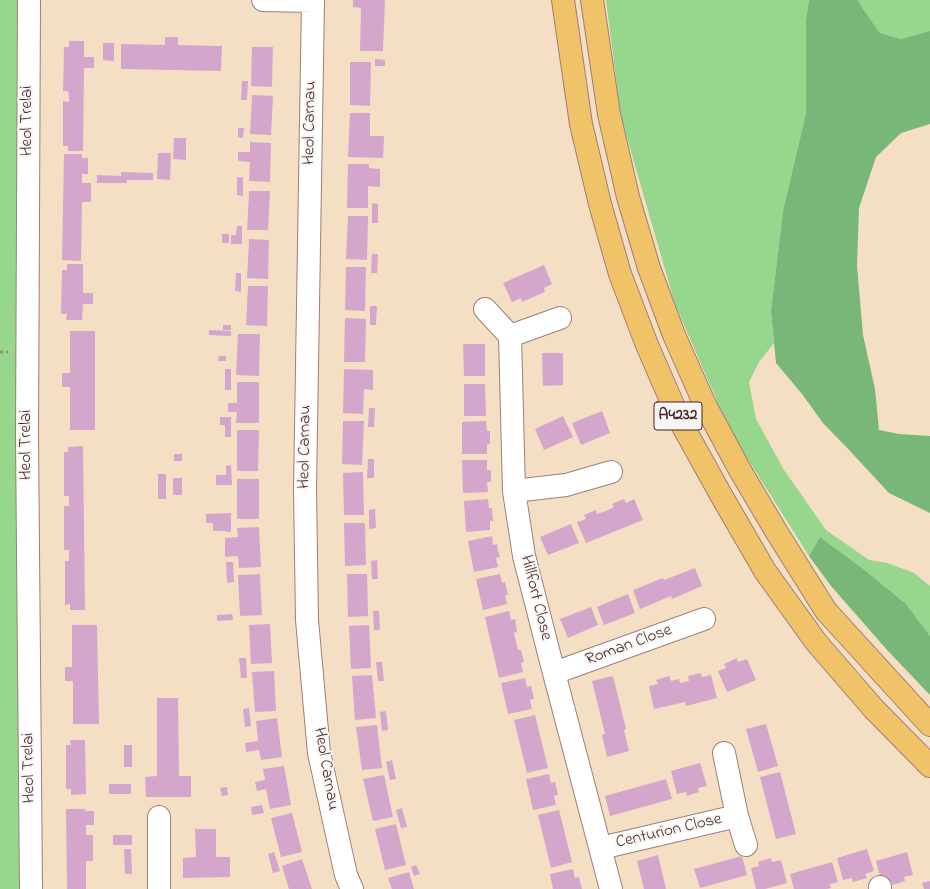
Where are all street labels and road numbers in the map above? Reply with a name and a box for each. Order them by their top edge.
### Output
street label: Heol Carnau [300,81,322,165]
street label: Heol Trelai [18,86,38,156]
road number: A4232 [654,402,702,430]
street label: Heol Carnau [295,405,317,489]
street label: Heol Trelai [17,410,37,480]
street label: Hillfort Close [515,553,555,643]
street label: Roman Close [583,621,675,671]
street label: Heol Carnau [308,726,342,812]
street label: Heol Trelai [19,733,41,803]
street label: Centurion Close [614,810,724,854]

